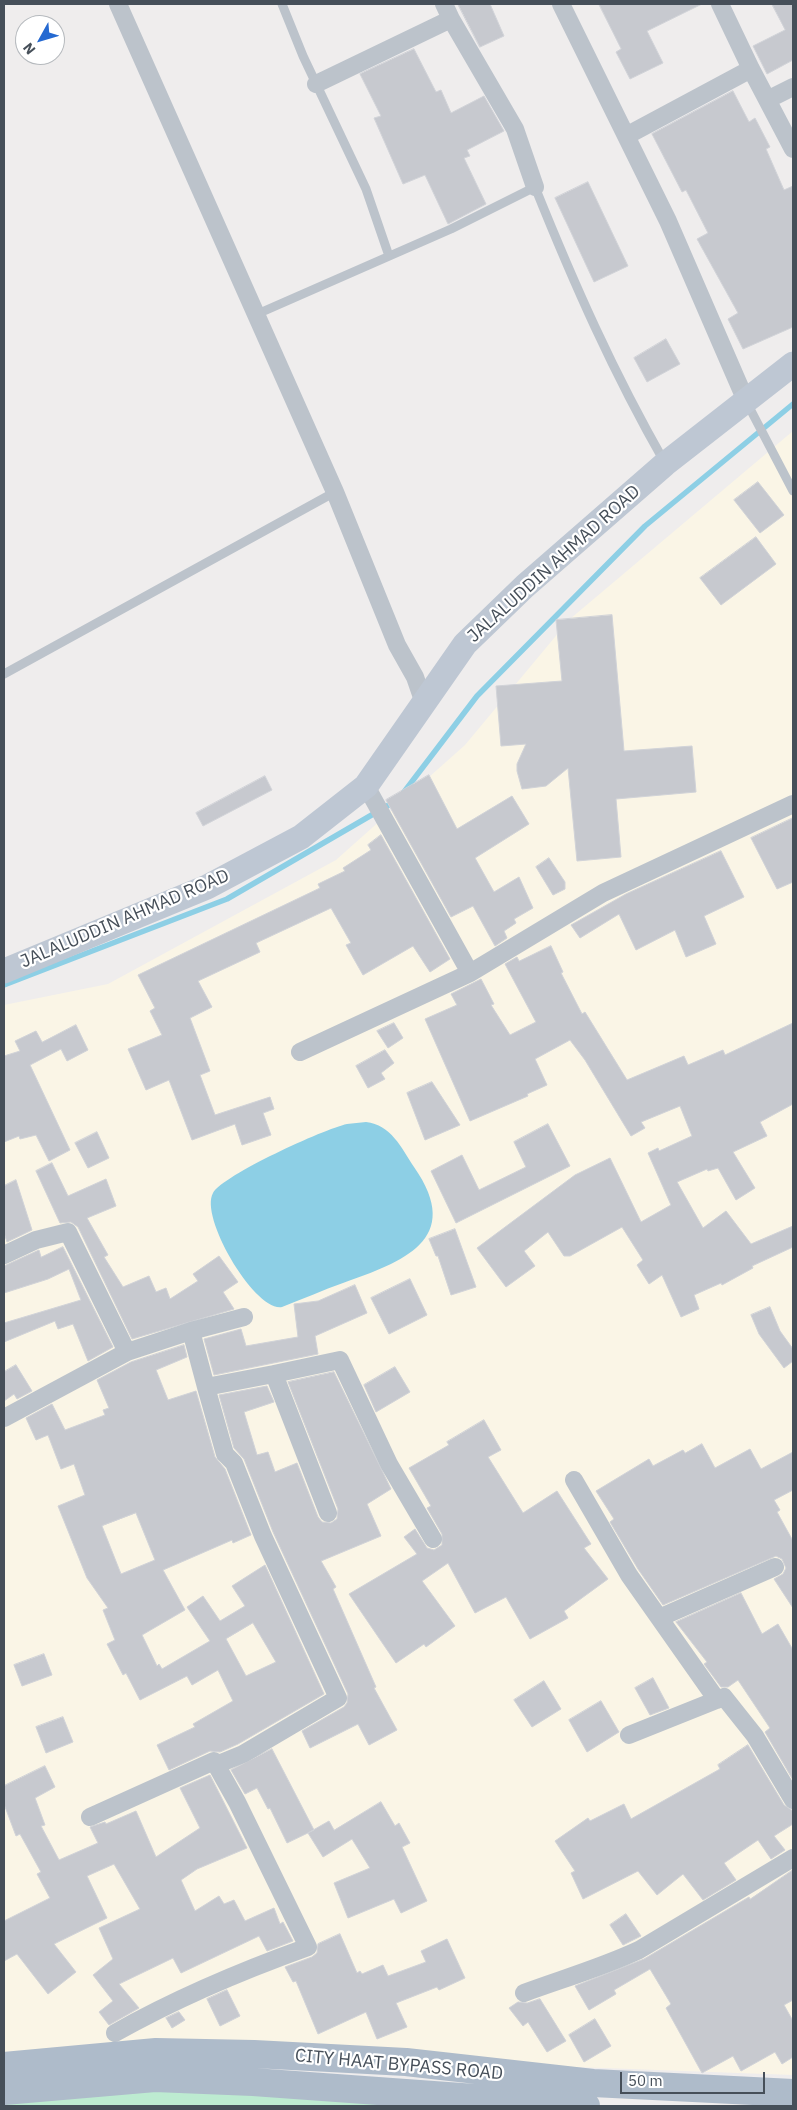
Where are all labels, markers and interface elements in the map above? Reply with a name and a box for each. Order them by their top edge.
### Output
north arrow [15,15,65,65]
text: N [19,39,39,58]
street label: JALALUDDIN AHMAD ROAD [463,481,645,647]
street label: JALALUDDIN AHMAD ROAD [17,865,233,973]
street label: CITY HAAT BYPASS ROAD [294,2045,504,2085]
scale bar [622,2062,767,2094]
text: 50 m [628,2071,663,2090]

